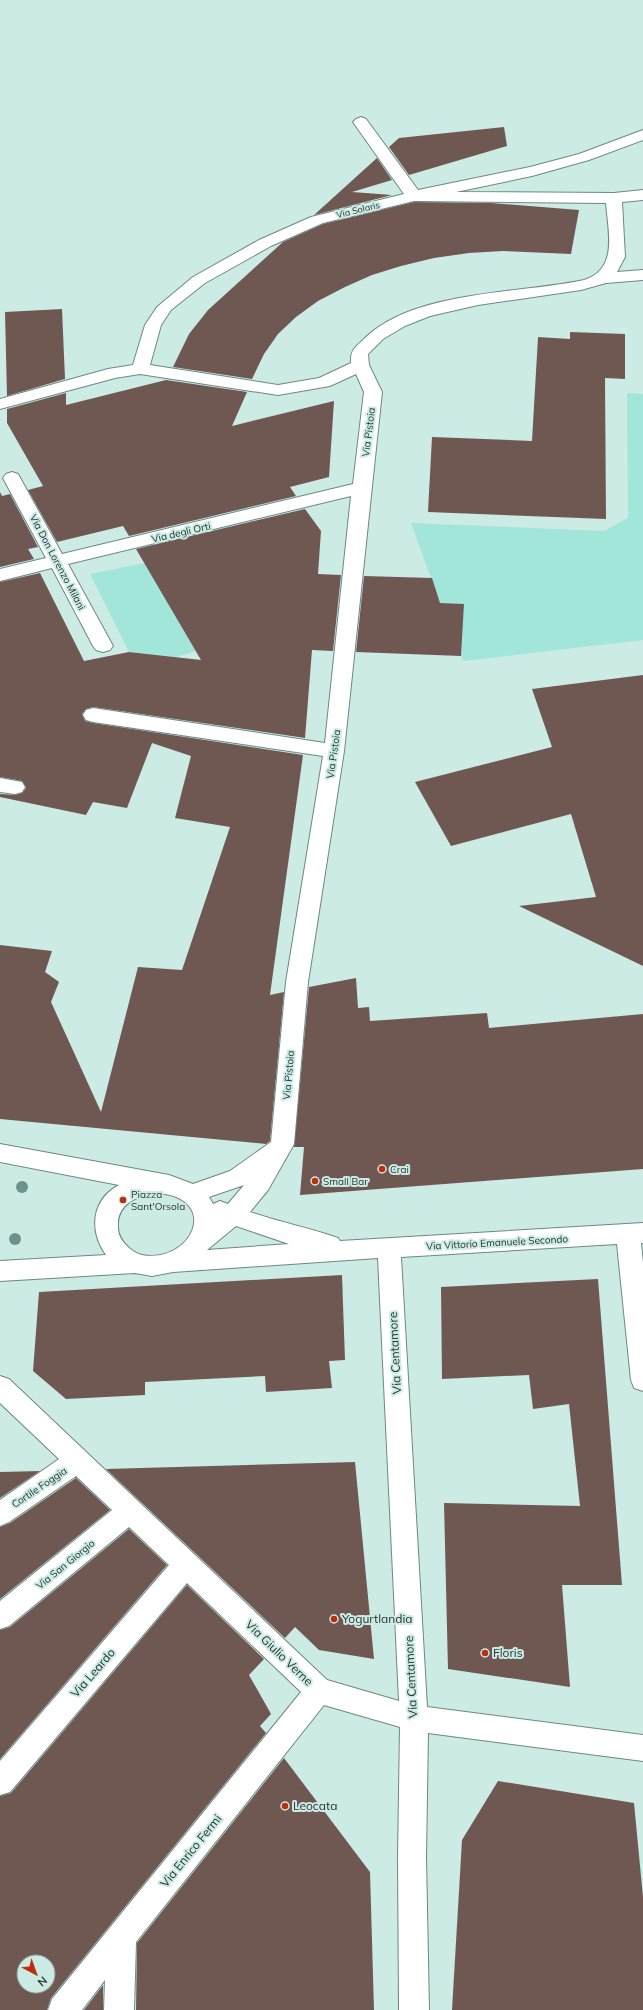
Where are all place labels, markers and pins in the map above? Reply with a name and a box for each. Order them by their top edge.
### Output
place label: Crai [390,1163,409,1176]
marker: Crai [377,1164,387,1174]
place label: Small Bar [323,1175,368,1188]
marker: Small Bar [310,1176,320,1186]
place label: Piazza Sant'Orsola [131,1188,185,1213]
marker: Piazza Sant'Orsola [118,1195,128,1205]
place label: Yogurtlandia [341,1611,413,1626]
marker: Yogurtlandia [329,1614,339,1624]
place label: Floris [493,1645,523,1660]
marker: Floris [480,1648,490,1658]
place label: Leocata [293,1798,337,1813]
marker: Leocata [280,1801,290,1811]

